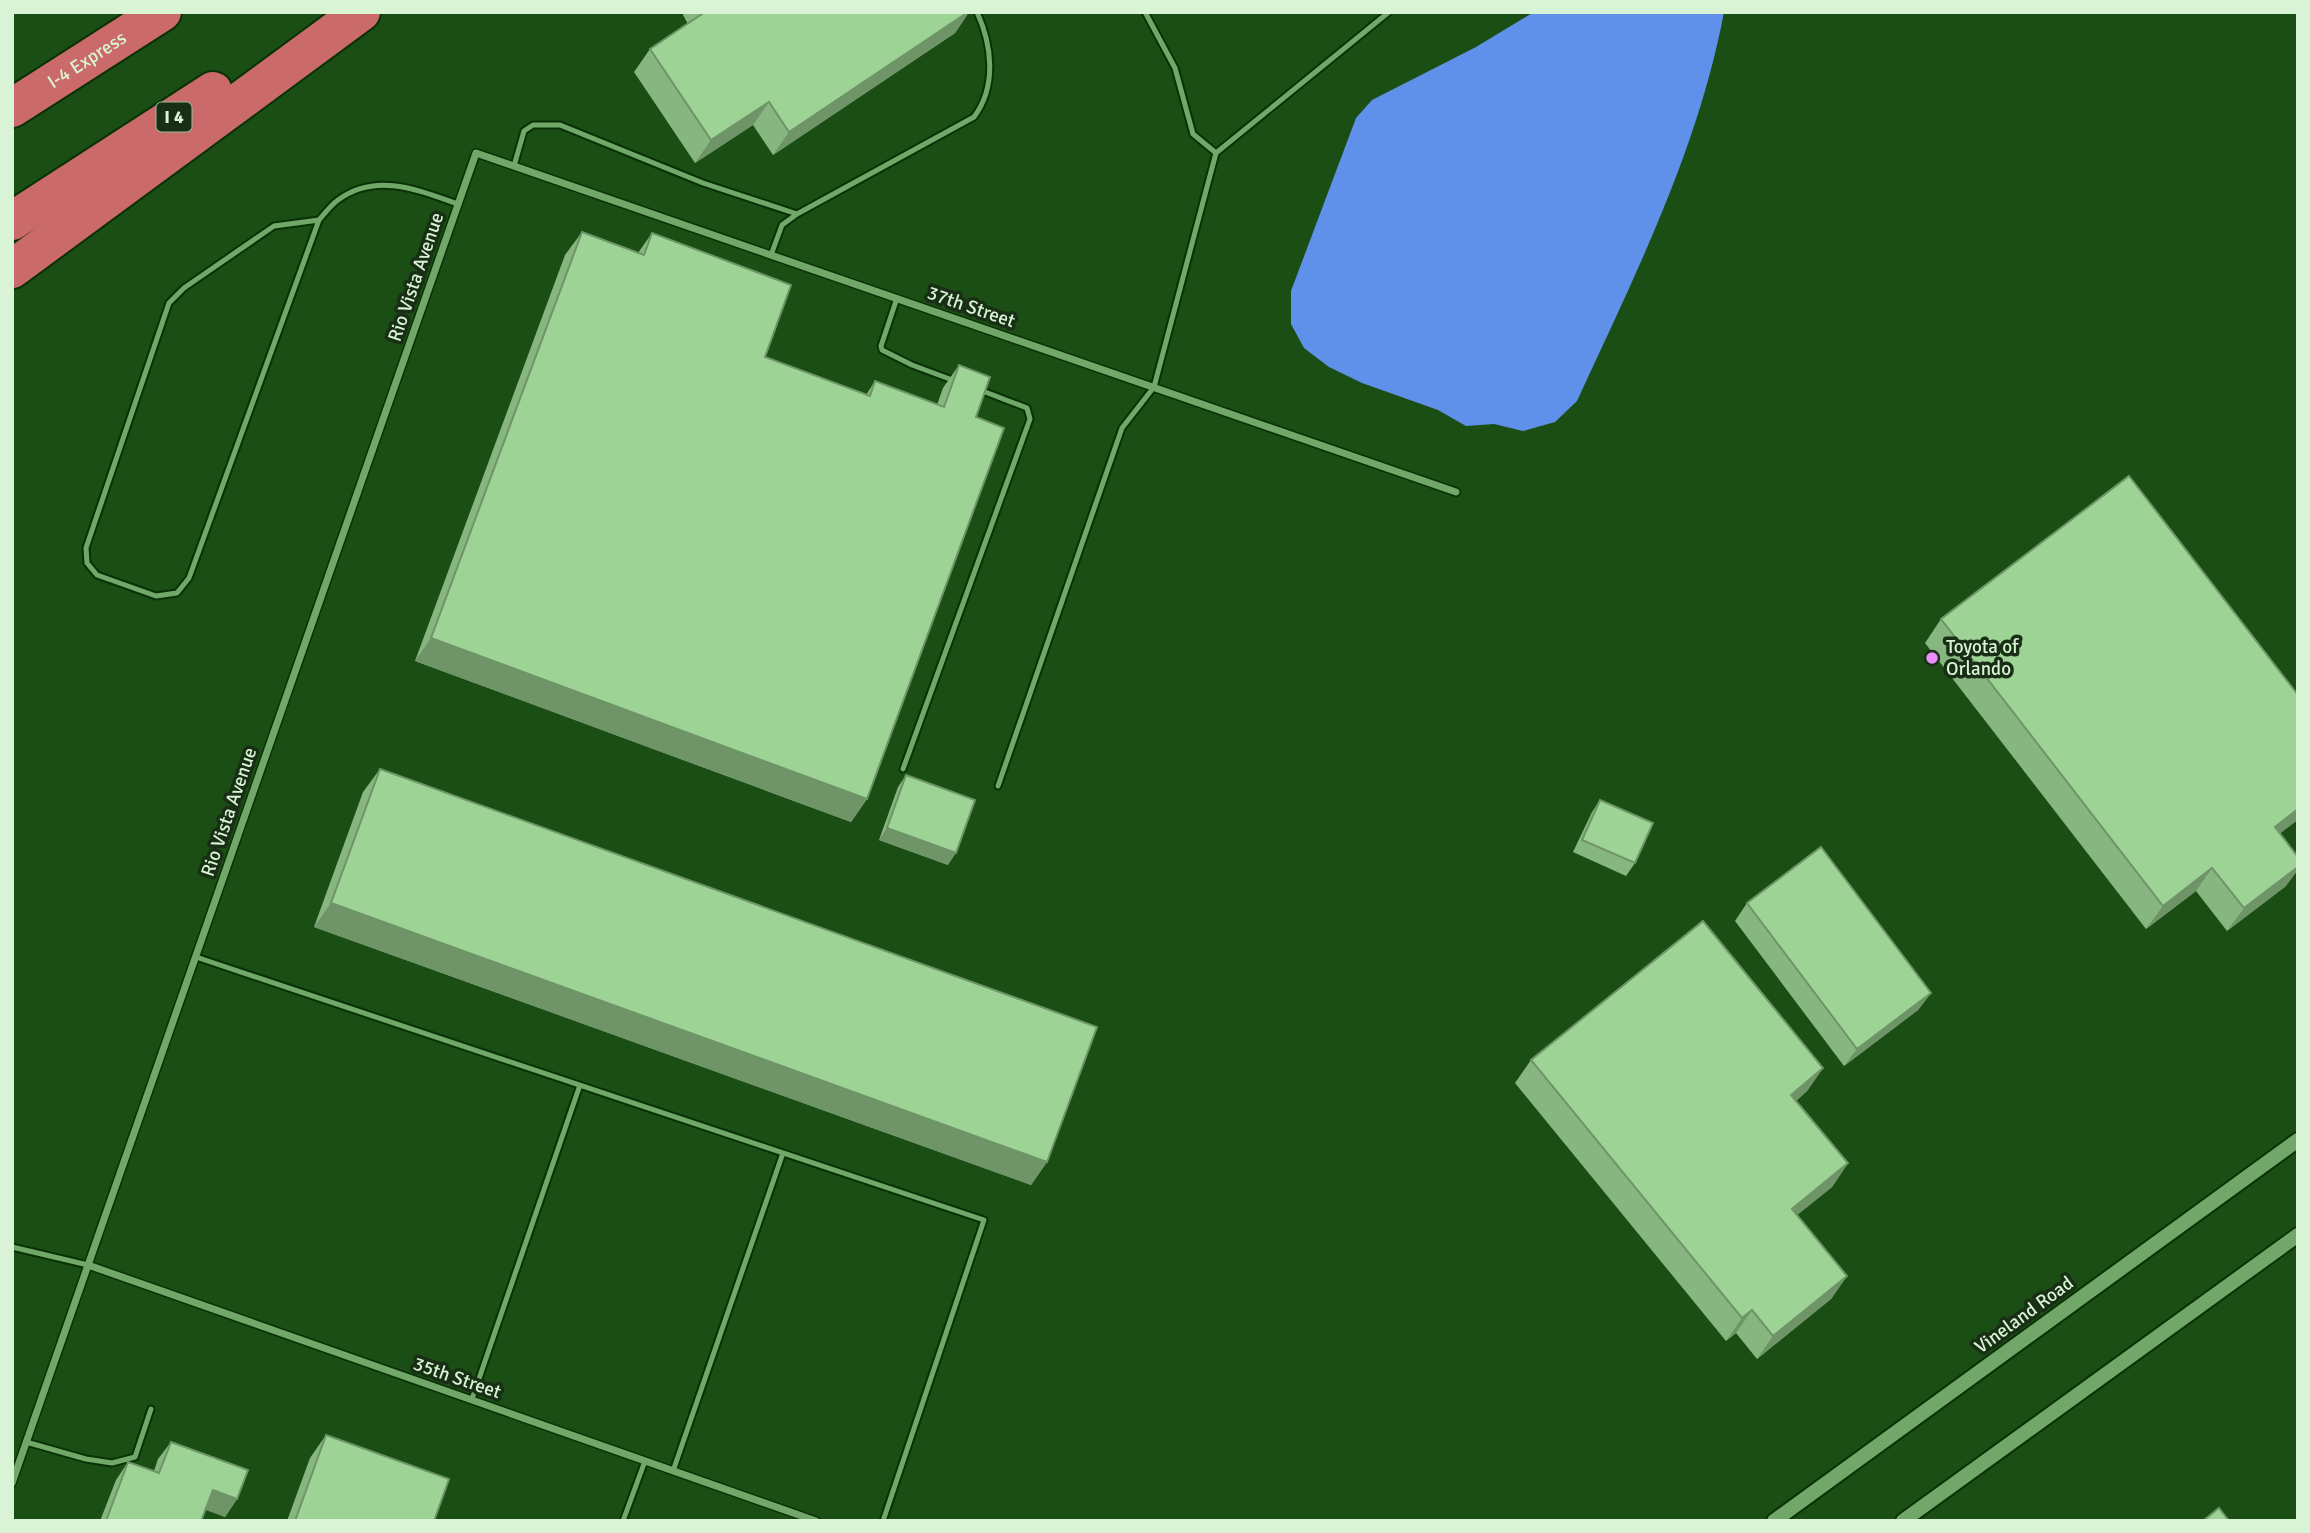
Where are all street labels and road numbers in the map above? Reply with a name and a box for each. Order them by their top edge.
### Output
street label: I-4 Express [43,26,131,94]
road number: I 4 [156,103,192,132]
street label: Rio Vista Avenue [383,209,449,345]
street label: 37th Street [924,281,1018,333]
street label: Rio Vista Avenue [196,744,262,880]
street label: Vineland Road [1970,1271,2078,1359]
street label: 35th Street [410,1352,504,1404]

